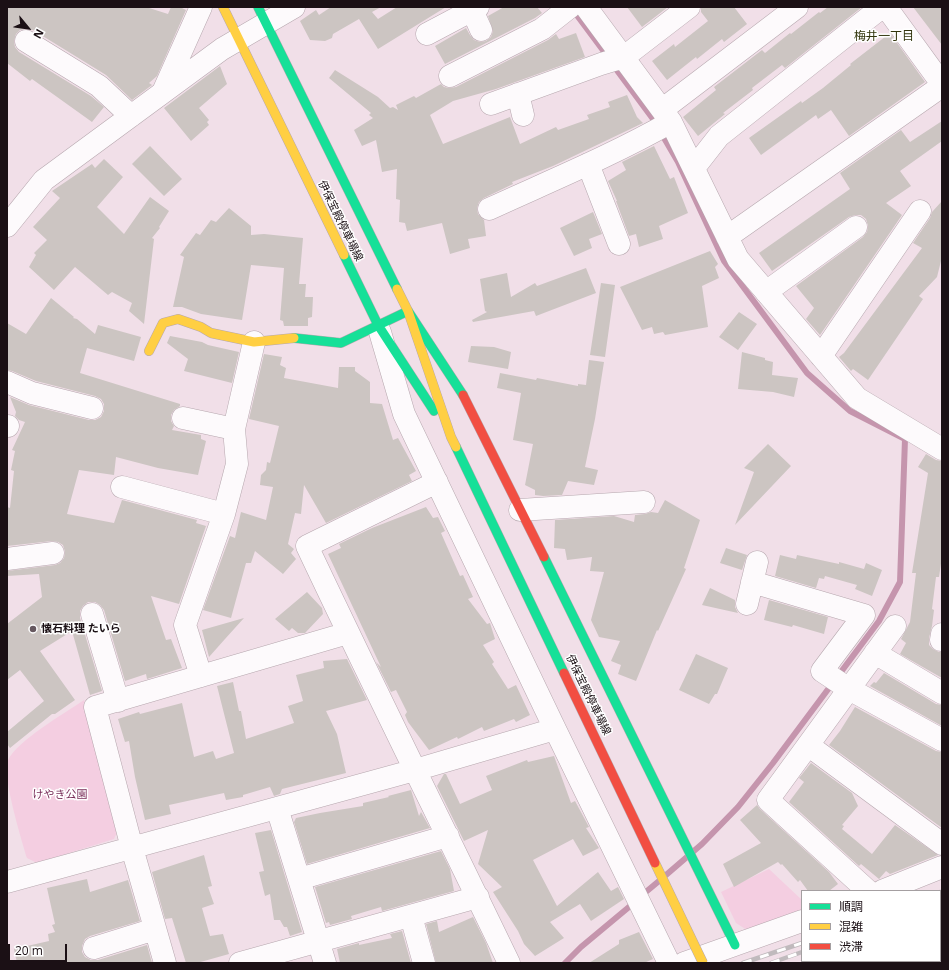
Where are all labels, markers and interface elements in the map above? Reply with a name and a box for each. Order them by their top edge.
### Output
north arrow [8,8,48,48]
text: N [30,27,48,42]
district label: 梅井一丁目 [854,30,914,44]
street label: 伊保宝殿停車場線 [315,179,365,263]
place label: 懐石料理 たいら [41,622,121,636]
marker: 懐石料理 たいら [28,624,38,634]
street label: 伊保宝殿停車場線 [563,653,613,737]
park label: けやき公園 [33,788,87,802]
legend [801,890,941,962]
text: 順調 [839,898,863,915]
text: 混雑 [839,918,863,935]
scale bar [10,936,69,962]
text: 渋滞 [839,938,863,955]
text: 20 m [15,942,43,959]

